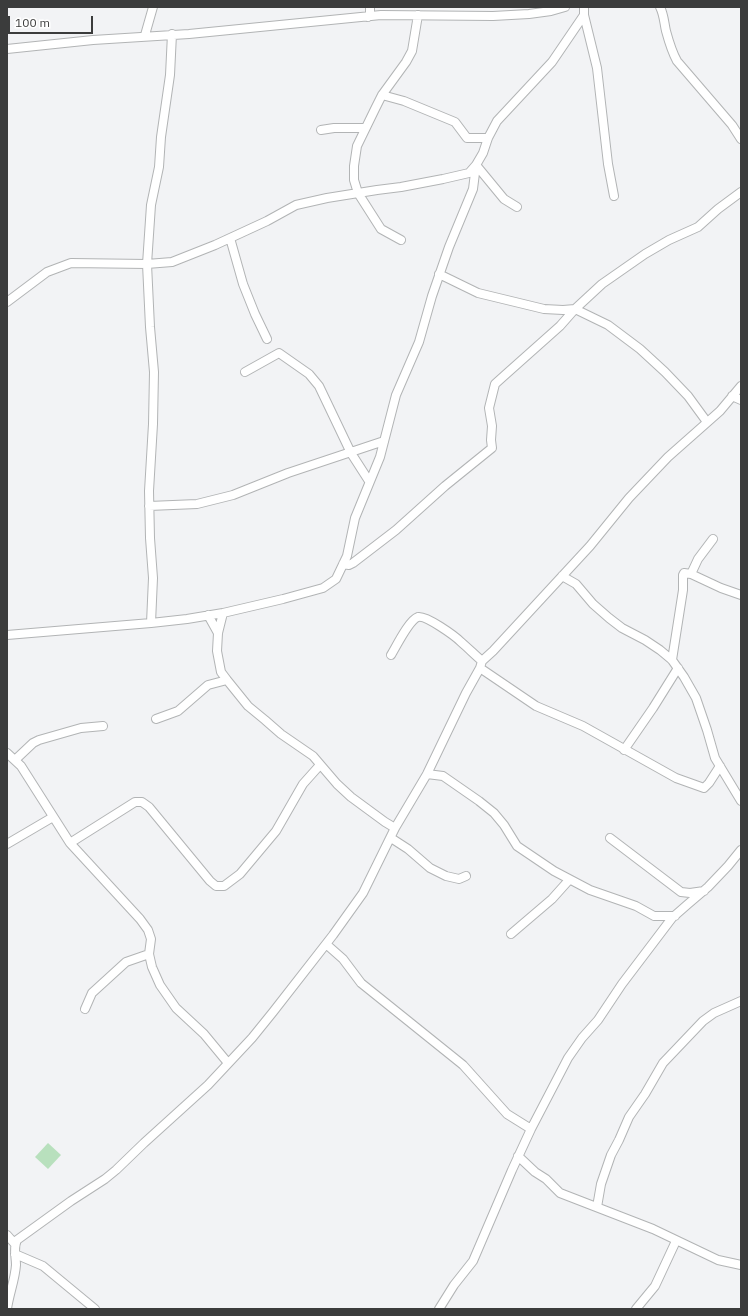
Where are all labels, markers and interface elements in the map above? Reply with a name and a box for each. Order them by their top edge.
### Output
scale bar [10,8,95,34]
text: 100 m [15,15,50,30]

